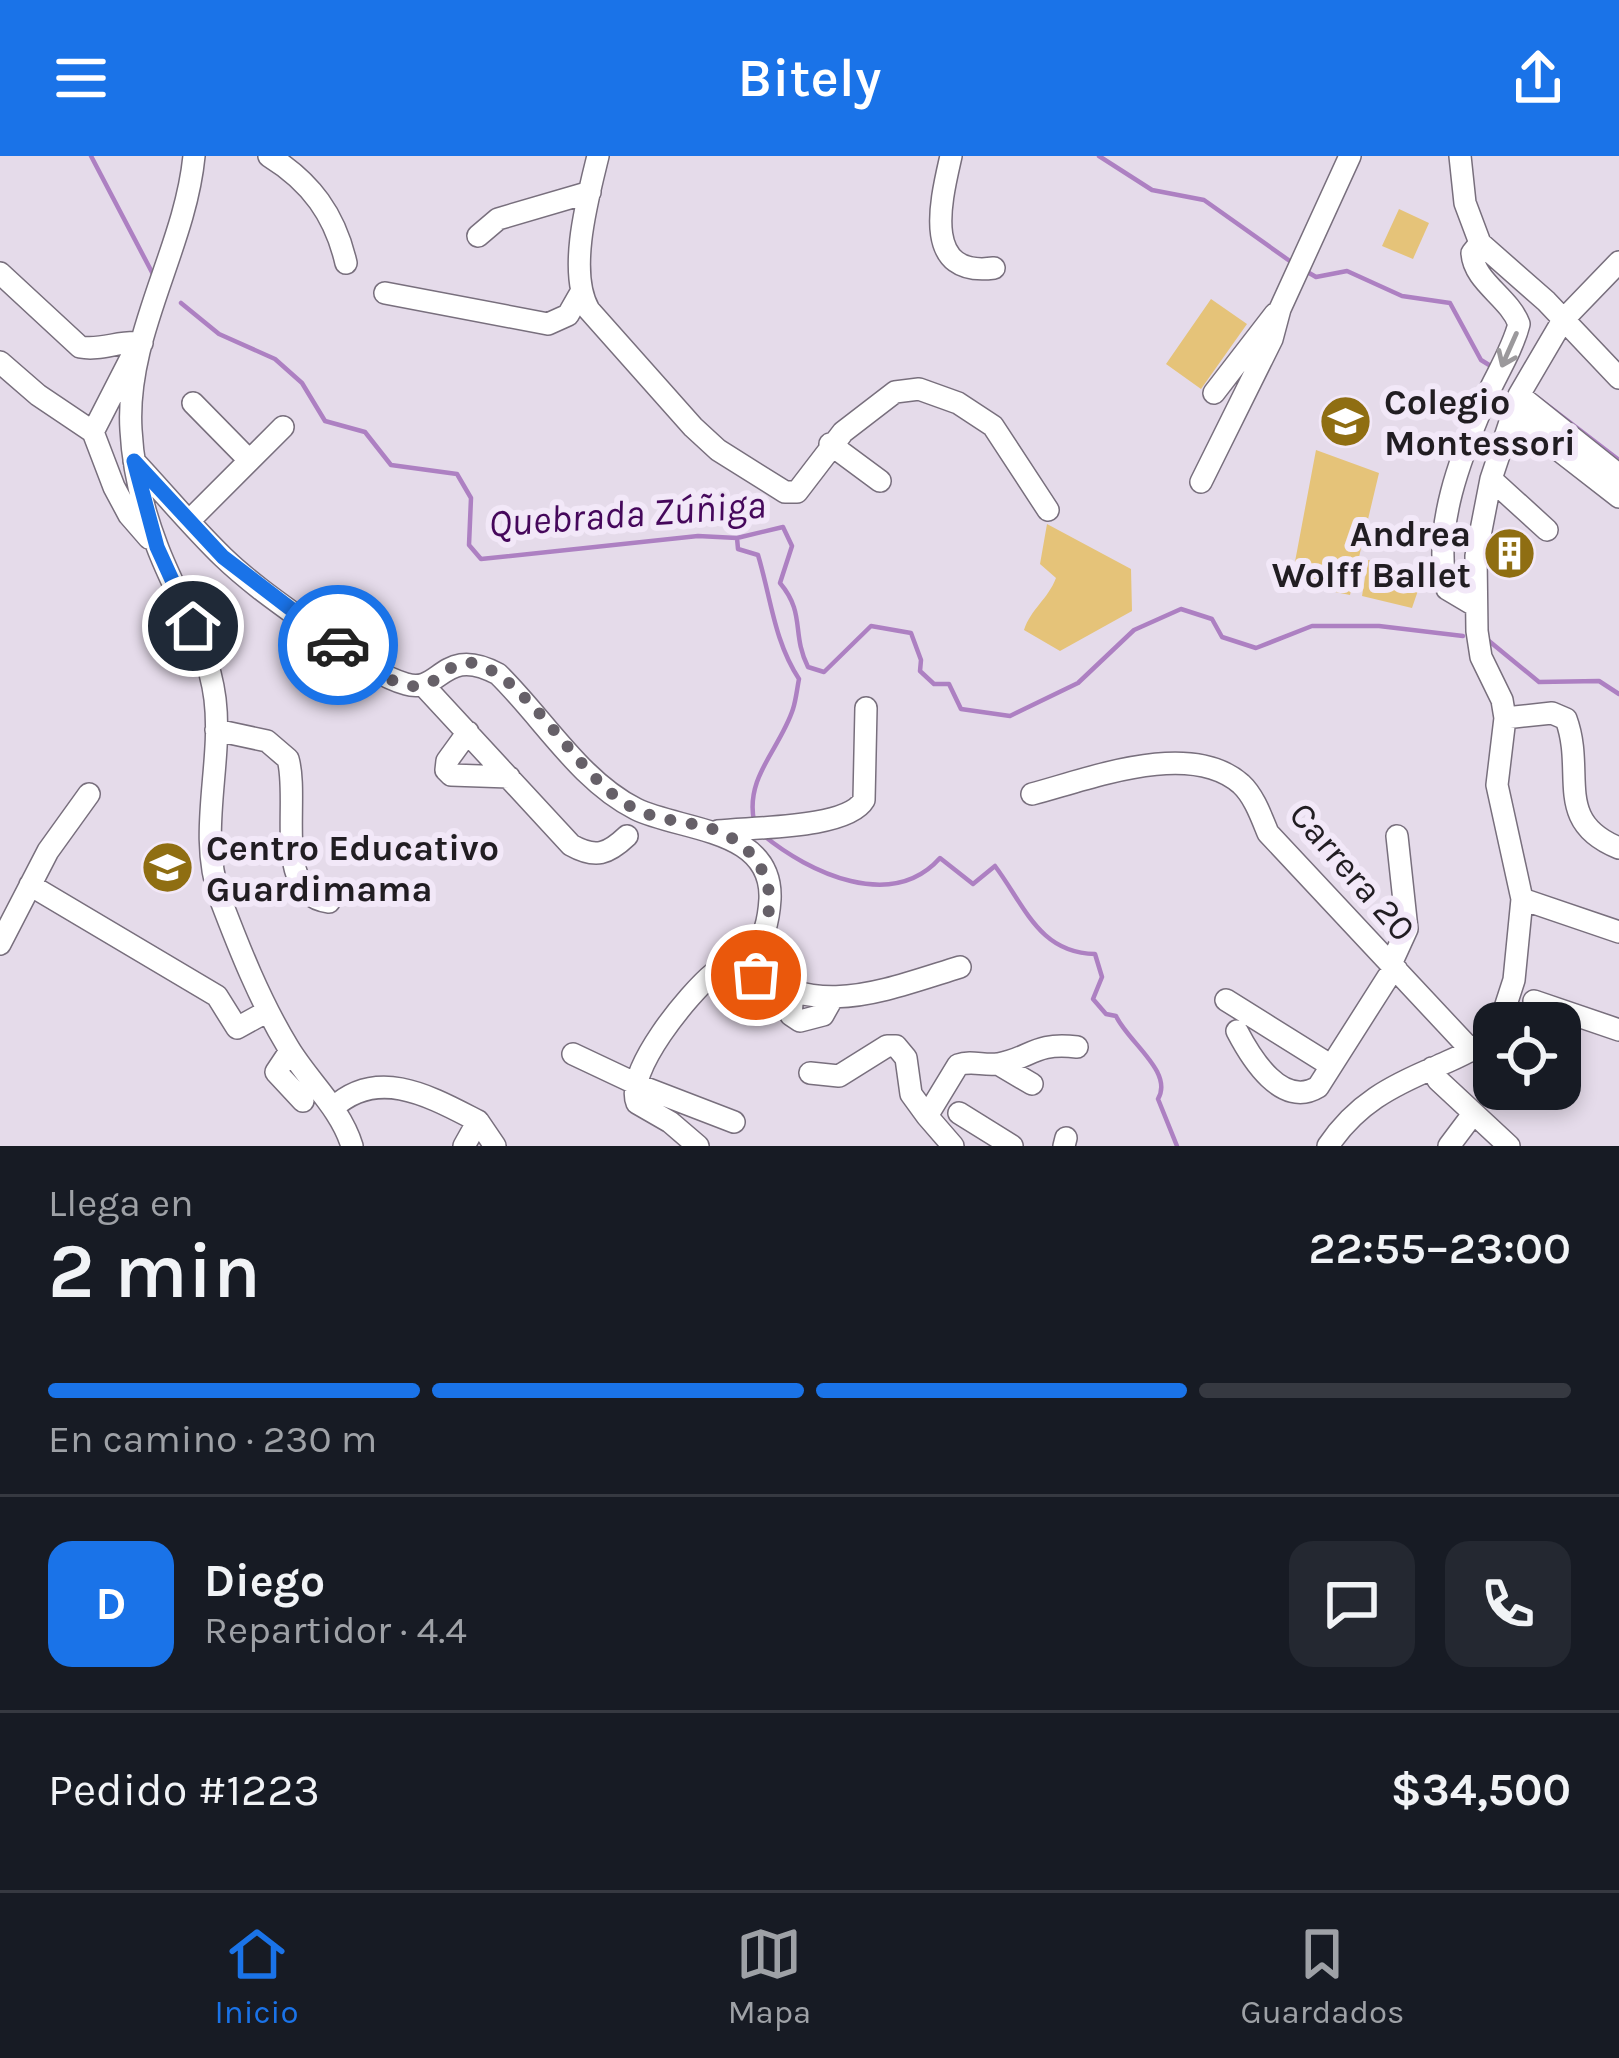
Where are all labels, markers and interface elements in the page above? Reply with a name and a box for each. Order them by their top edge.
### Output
icon: menu [48,45,114,111]
icon: share [1505,45,1571,111]
text: Bitely [738,46,881,110]
one-way arrow [1496,331,1518,367]
place label: Colegio Montessori [1384,381,1576,464]
school or university icon: Colegio Montessori [1317,394,1373,450]
water label: Quebrada Zúñiga [487,481,767,547]
place label: Andrea Wolff Ballet [1272,513,1471,596]
building icon: Andrea Wolff Ballet [1482,526,1538,582]
pin [142,575,244,677]
courier [278,585,398,705]
icon: home [160,593,226,659]
icon: car [305,612,371,678]
street label: Carrera 20 [1281,794,1424,950]
place label: Centro Educativo Guardimama [206,827,499,910]
school or university icon: Centro Educativo Guardimama [139,840,195,896]
pin [705,924,807,1026]
icon: bag [723,942,789,1008]
map controls [1473,1002,1581,1110]
button: locate [1473,1002,1581,1110]
text: Llega en [48,1180,194,1226]
text: 22:55–23:00 [1308,1222,1571,1274]
text: 2 min [48,1225,261,1317]
text: En camino · 230 m [48,1416,377,1462]
button: chat [1289,1541,1415,1667]
button: phone [1445,1541,1571,1667]
text: Diego [204,1555,325,1607]
text: D [96,1578,126,1630]
text: Repartidor · 4.4 [204,1607,467,1653]
text: Pedido #1223 [48,1764,320,1816]
text: $34,500 [1391,1764,1571,1816]
tab: Inicio [215,1921,298,2031]
tab: Mapa [728,1921,811,2031]
tab: Guardados [1240,1921,1404,2031]

